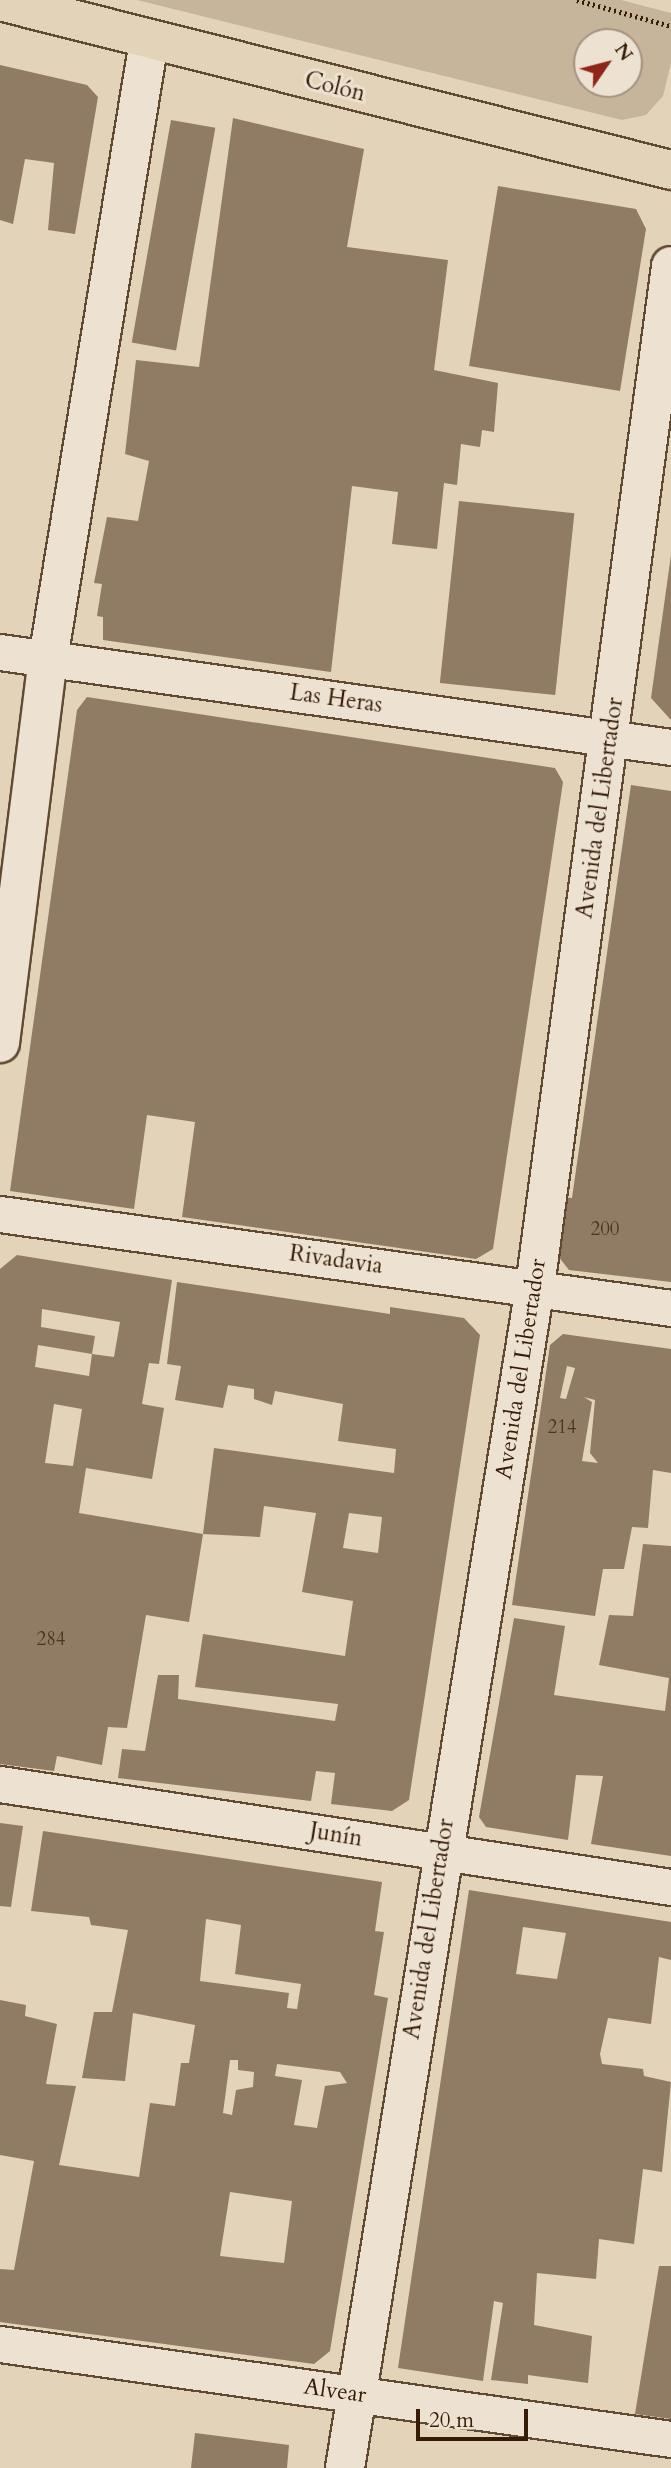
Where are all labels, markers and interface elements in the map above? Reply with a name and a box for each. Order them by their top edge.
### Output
north arrow [573,28,643,98]
text: N [608,38,639,66]
street label: Colón [302,66,368,108]
street label: Las Heras [288,679,384,719]
street label: Avenida del Libertador [571,696,629,920]
house number: 200 [590,1219,620,1241]
street label: Rivadavia [287,1240,385,1280]
street label: Avenida del Libertador [490,1257,552,1481]
house number: 214 [547,1417,577,1439]
house number: 284 [36,1629,66,1651]
street label: Junín [308,1817,364,1853]
street label: Avenida del Libertador [398,1817,460,2041]
street label: Alvear [302,2373,368,2409]
scale bar [419,2394,531,2438]
text: 20 m [429,2406,474,2435]

